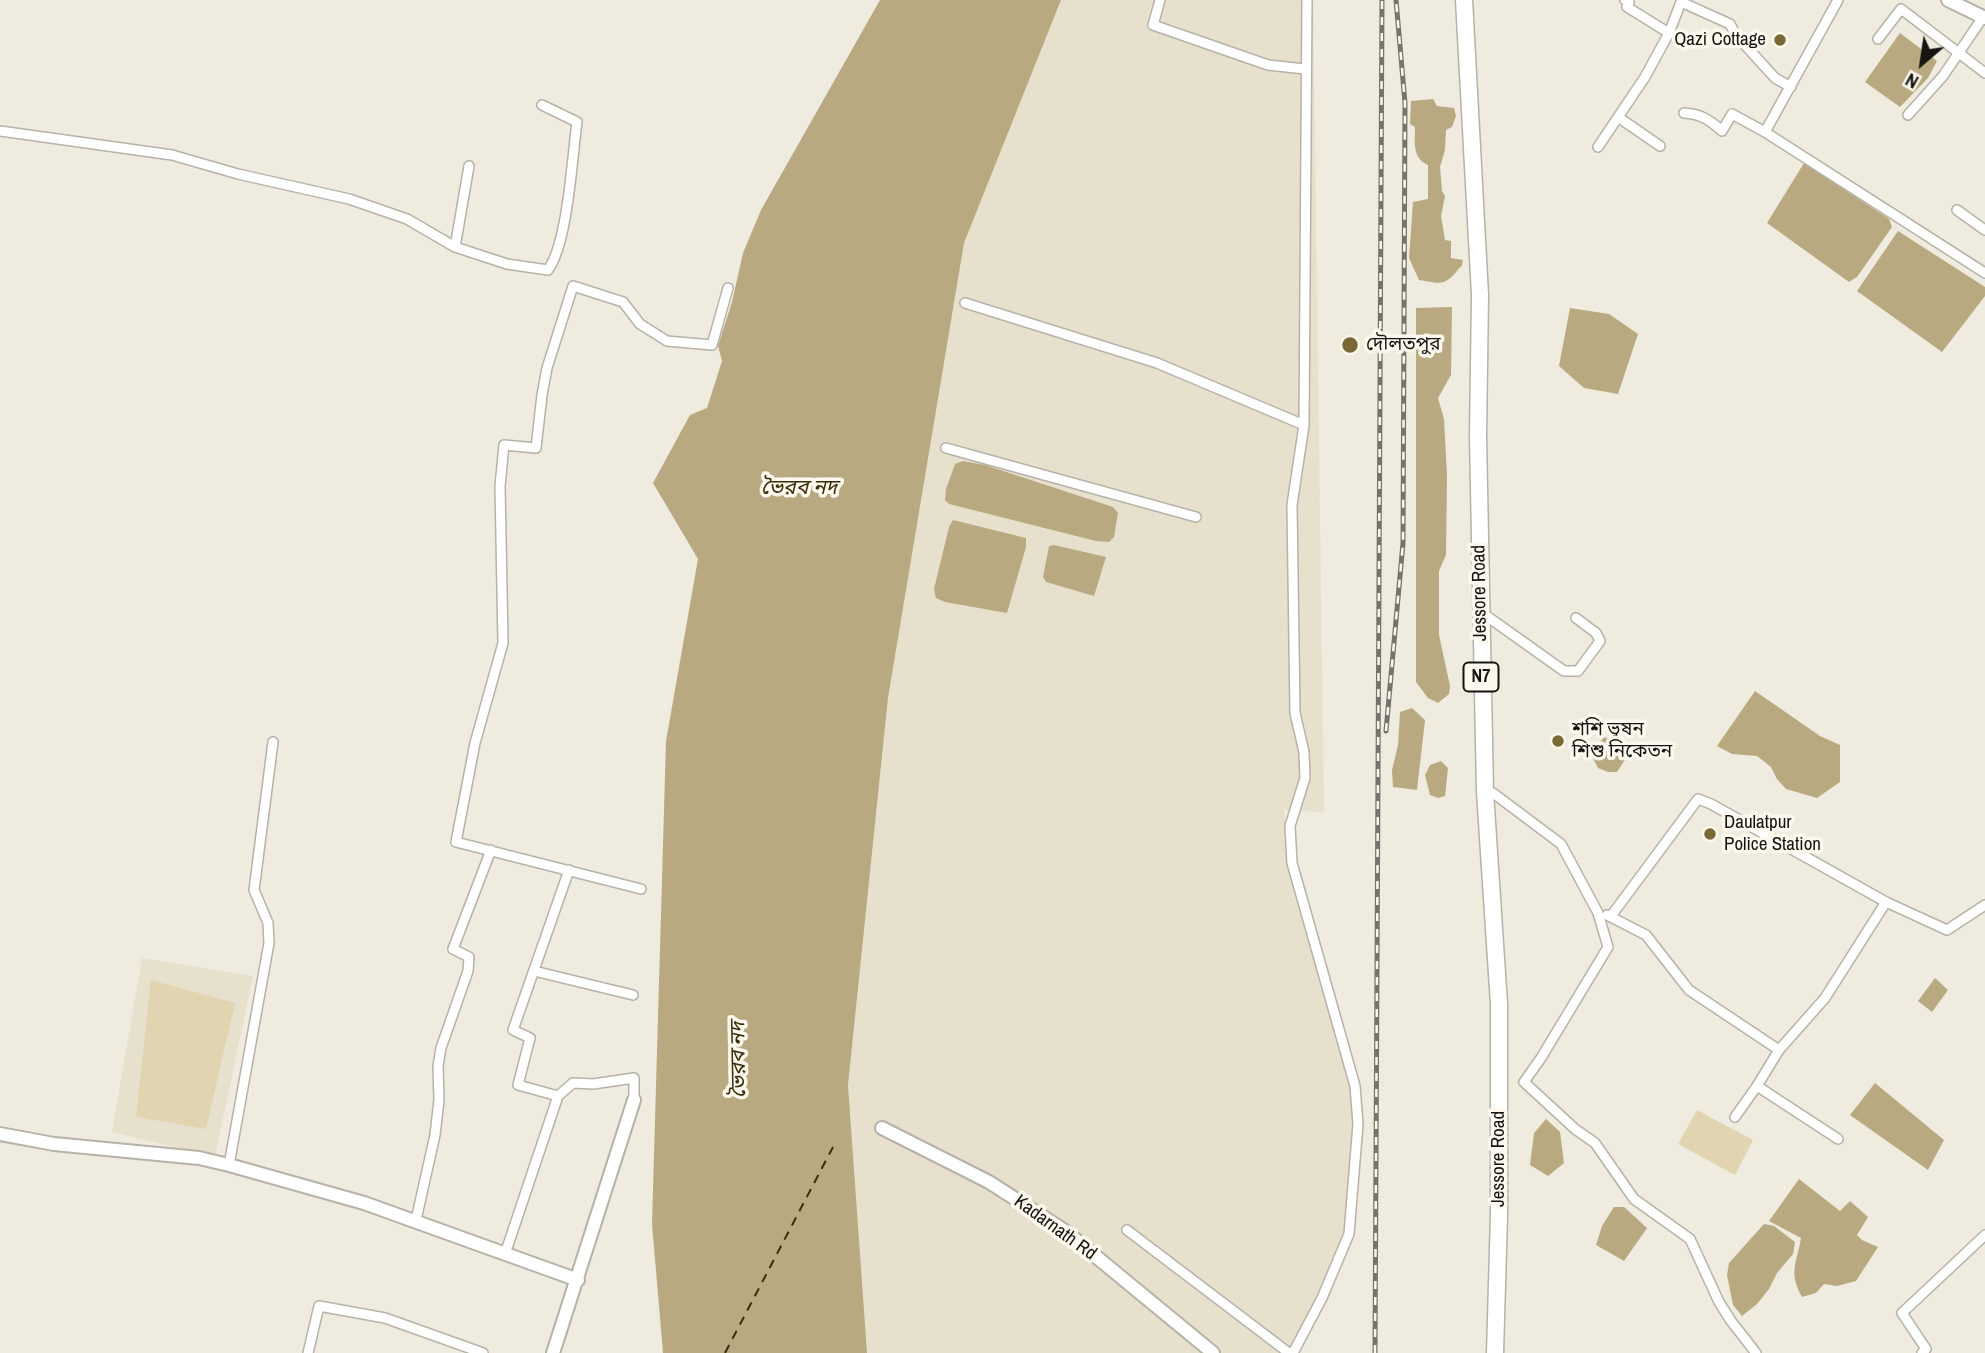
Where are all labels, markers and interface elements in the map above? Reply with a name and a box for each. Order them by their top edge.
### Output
north arrow [1887,28,1957,98]
place label: Qazi Cottage [1674,29,1766,51]
marker: Qazi Cottage [1772,32,1788,48]
text: N [1901,67,1923,95]
place label: দৌলতপুর [1366,334,1441,356]
marker: দৌলতপুর [1340,335,1360,355]
water label: ভৈরব নদ [761,475,837,501]
street label: Jessore Road [1468,545,1492,641]
road number: N7 [1464,662,1498,692]
place label: শশি ভূষন শিশু নিকেতন [1572,719,1672,763]
marker: শশি ভূষন শিশু নিকেতন [1550,733,1566,749]
place label: Daulatpur Police Station [1724,812,1821,856]
marker: Daulatpur Police Station [1702,826,1718,842]
water label: ভৈরব নদ [726,1022,752,1098]
street label: Jessore Road [1488,1111,1510,1207]
street label: Kadarnath Rd [1009,1191,1101,1265]

